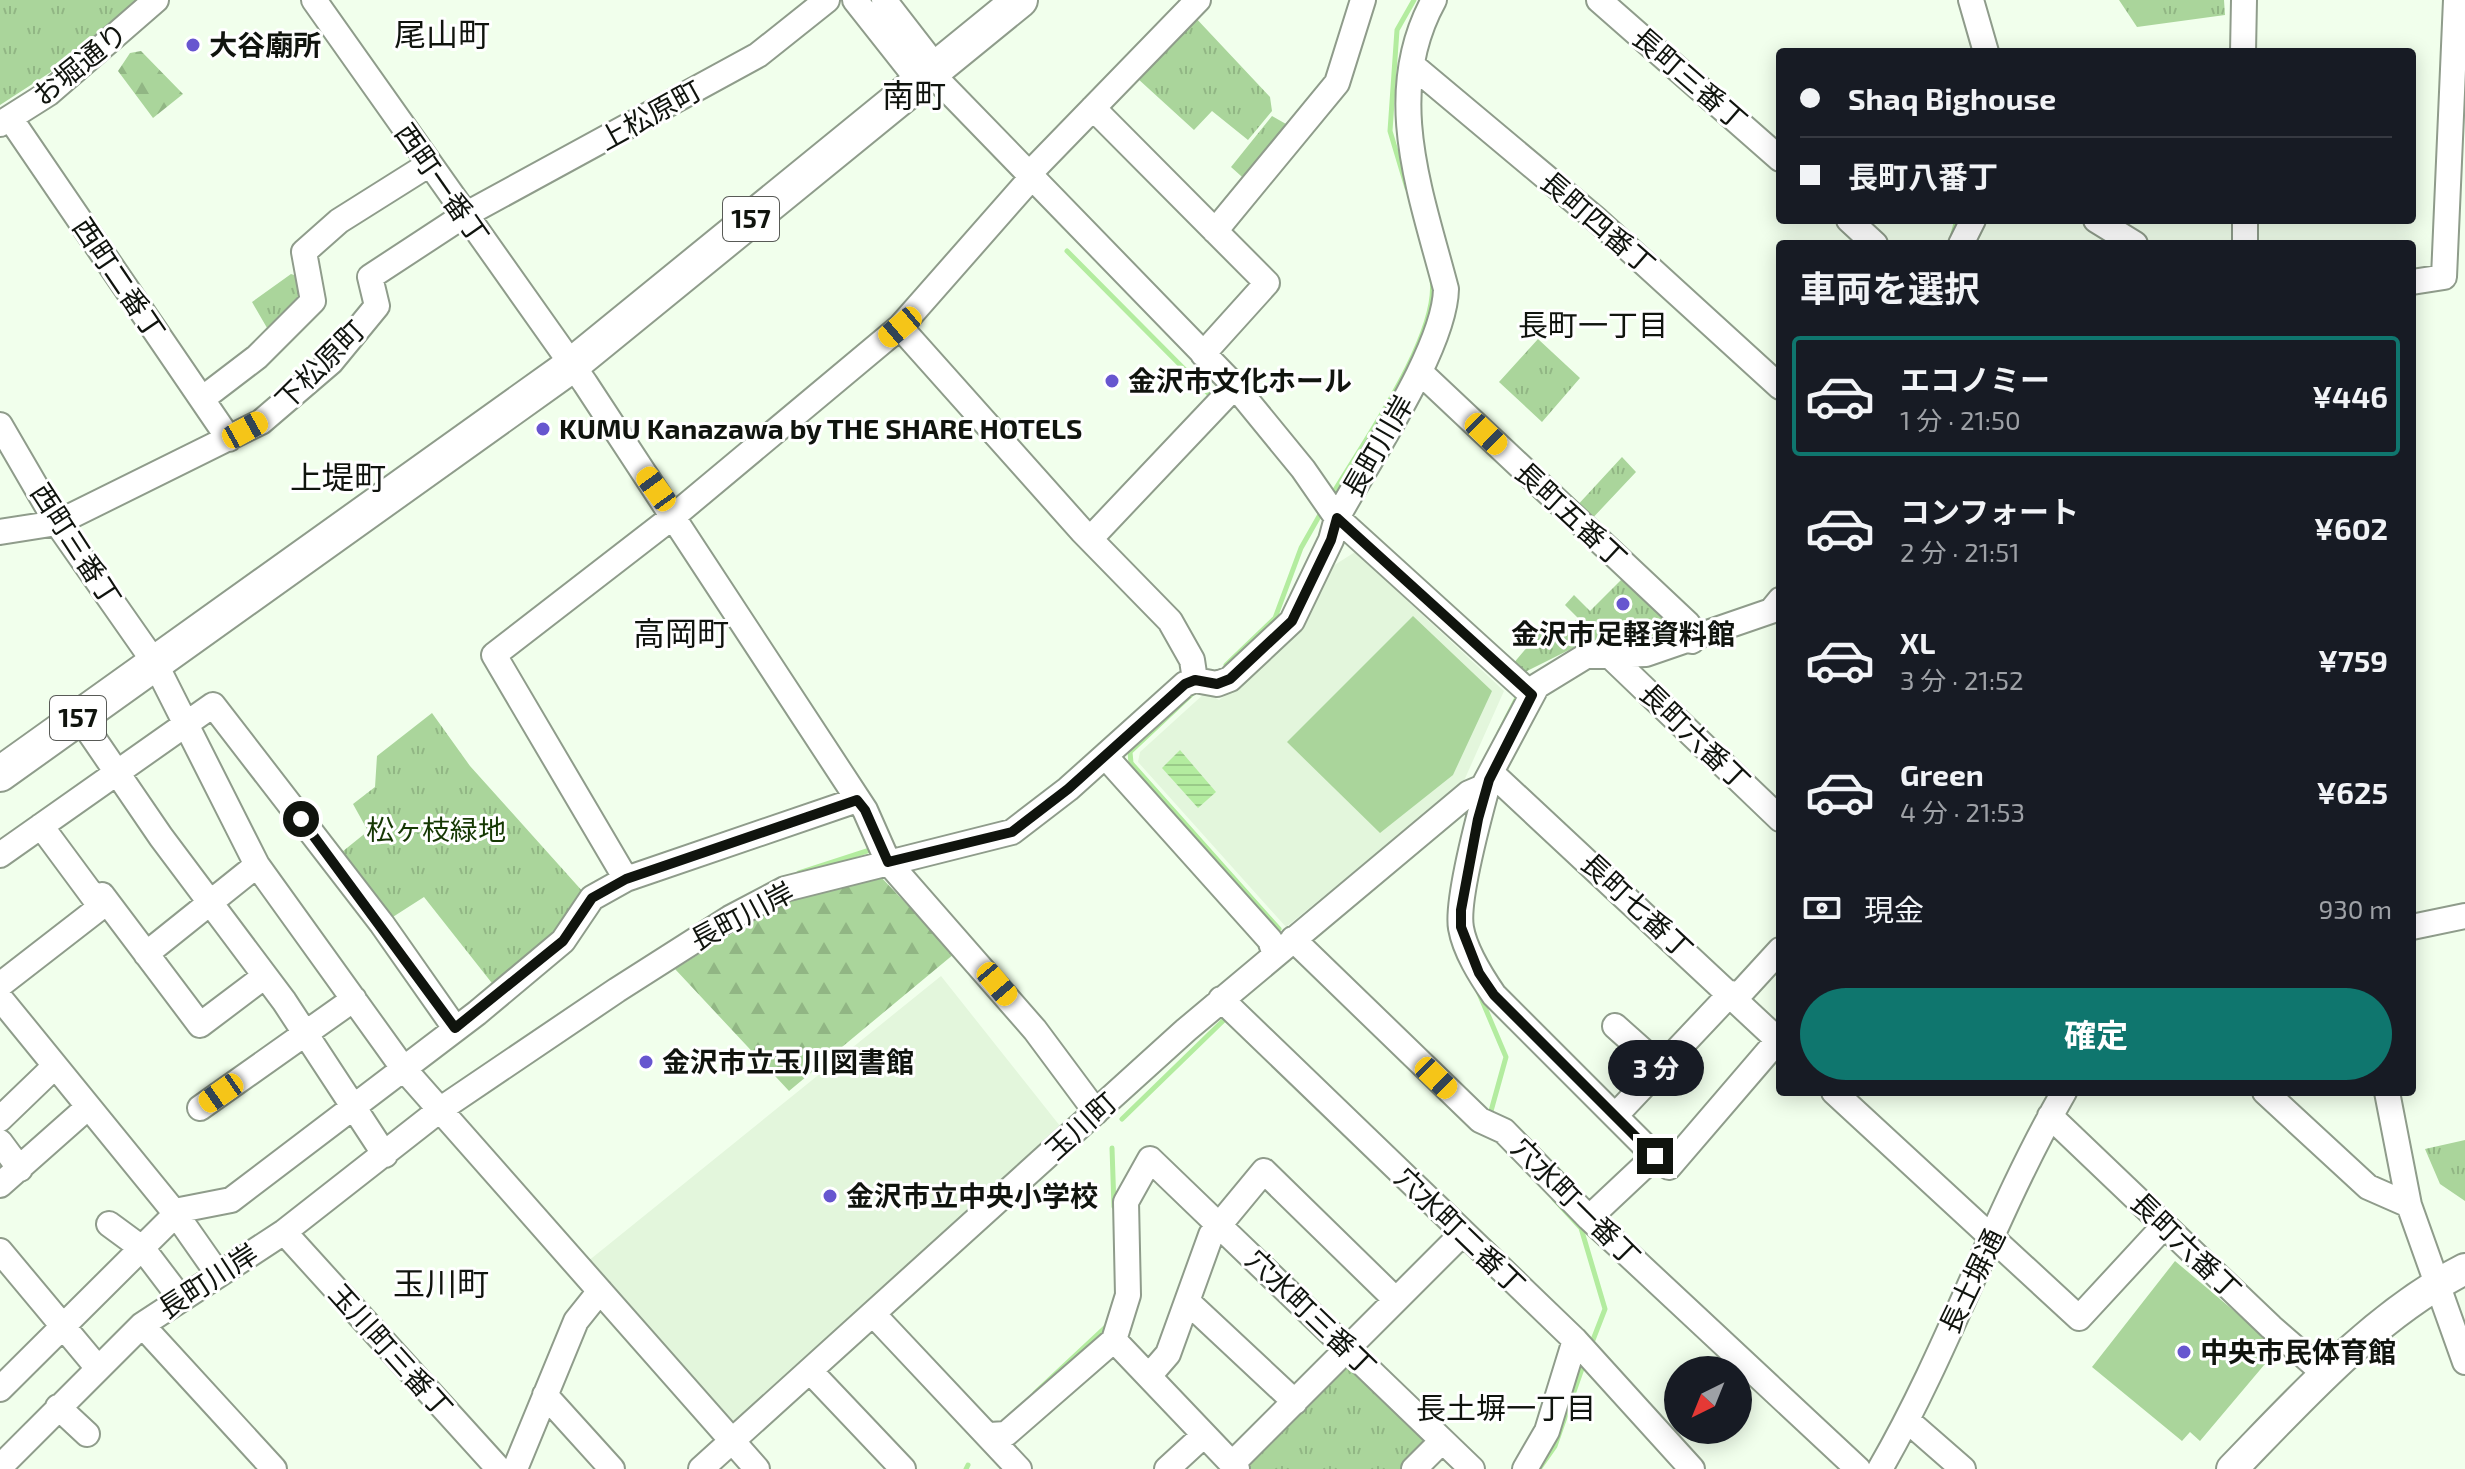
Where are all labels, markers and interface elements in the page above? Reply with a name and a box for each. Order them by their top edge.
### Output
district label: 尾山町 [394,14,490,52]
street label: お堀通り [25,15,134,112]
street label: 長町三番丁 [1627,19,1755,137]
place label: 大谷廟所 [209,27,321,61]
marker: 大谷廟所 [184,36,202,54]
street label: 上松原町 [592,72,707,156]
district label: 南町 [882,75,946,113]
text: Shaq Bighouse [1848,80,2056,116]
street label: 西町一番丁 [389,116,497,251]
text: 長町八番丁 [1848,158,1998,194]
street label: 長町四番丁 [1535,163,1663,281]
road number: 157 [723,197,779,241]
street label: 西町二番丁 [67,211,173,346]
text: 車両を選択 [1800,266,1980,309]
car [874,302,926,352]
district label: 長町一丁目 [1518,306,1668,342]
street label: 下松原町 [268,313,371,416]
icon: car [1804,360,1876,432]
text: エコノミー [1900,361,2050,397]
place label: 金沢市文化ホール [1128,363,1352,397]
marker: 金沢市文化ホール [1103,372,1121,390]
text: ¥446 [2312,378,2388,414]
street label: 長町川岸 [1334,388,1420,503]
text: 1 分 · 21:50 [1900,404,2021,435]
car [218,408,272,452]
car [1460,409,1512,459]
place label: KUMU Kanazawa by THE SHARE HOTELS [559,411,1082,445]
marker: KUMU Kanazawa by THE SHARE HOTELS [534,420,552,438]
street label: 長町五番丁 [1509,454,1634,574]
district label: 上堤町 [290,457,386,495]
car [632,463,680,515]
street label: 西町三番丁 [24,476,129,612]
icon: car [1804,492,1876,564]
text: コンフォート [1900,493,2079,529]
text: ¥602 [2314,510,2388,546]
text: 2 分 · 21:51 [1900,536,2020,567]
marker: 金沢市足軽資料館 [1614,595,1632,613]
district label: 高岡町 [633,613,729,651]
place label: 金沢市足軽資料館 [1511,616,1735,650]
icon: car [1804,624,1876,696]
text: XL [1900,624,1935,660]
text: ¥759 [2318,642,2388,678]
text: 3 分 · 21:52 [1900,664,2024,695]
street label: 長町六番丁 [1634,675,1758,797]
road number: 157 [50,696,106,740]
icon: car [1804,756,1876,828]
text: Green [1900,756,1984,792]
text: ¥625 [2316,774,2388,810]
text: 4 分 · 21:53 [1900,796,2025,827]
route start [283,801,319,837]
park label: 松ヶ枝緑地 [366,812,506,846]
street label: 長町七番丁 [1575,845,1700,965]
street label: 長町川岸 [684,874,799,956]
icon: cash [1800,886,1844,930]
text: 現金 [1864,891,1924,927]
text: 930 m [2318,893,2392,924]
car [972,958,1022,1010]
button: 確定 [1800,988,2392,1080]
callout: 3 分 [1607,1040,1703,1096]
place label: 金沢市立玉川図書館 [662,1044,914,1078]
text: 3 分 [1633,1052,1679,1083]
marker: 金沢市立玉川図書館 [637,1053,655,1071]
car [1410,1053,1462,1103]
car [194,1069,248,1117]
street label: 玉川町 [1038,1085,1123,1166]
street label: 穴水町一番丁 [1505,1130,1648,1273]
route end [1637,1138,1673,1174]
street label: 穴水町二番丁 [1388,1160,1533,1301]
place label: 金沢市立中央小学校 [846,1178,1098,1212]
street label: 長町六番丁 [2125,1184,2249,1306]
marker: 金沢市立中央小学校 [821,1187,839,1205]
street label: 長土塀通 [1931,1223,2011,1338]
street label: 長町川岸 [151,1235,264,1325]
street label: 穴水町三番丁 [1239,1242,1384,1383]
district label: 玉川町 [393,1263,489,1301]
street label: 玉川町三番丁 [323,1277,461,1424]
place label: 中央市民体育館 [2200,1334,2396,1368]
marker: 中央市民体育館 [2175,1343,2193,1361]
north arrow [1664,1356,1752,1444]
map controls [1664,1356,1752,1444]
district label: 長土塀一丁目 [1416,1389,1596,1425]

